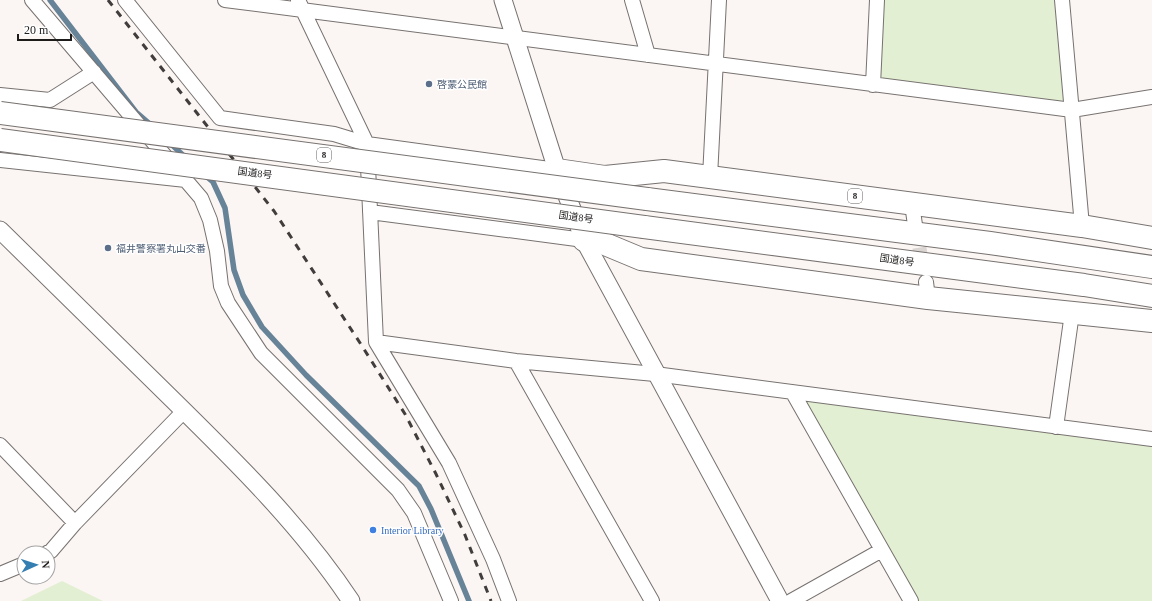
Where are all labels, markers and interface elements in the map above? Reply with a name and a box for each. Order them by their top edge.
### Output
scale bar [18,16,71,42]
text: 20 m [24,23,49,37]
marker: 啓蒙公民館 [424,79,434,89]
place label: 啓蒙公民館 [437,79,487,90]
road number: 8 [317,148,331,162]
street label: 国道8号 [237,165,273,181]
road number: 8 [848,189,862,203]
street label: 国道8号 [558,209,594,225]
marker: 福井警察署丸山交番 [103,243,113,253]
place label: 福井警察署丸山交番 [116,243,206,254]
street label: 国道8号 [879,252,915,268]
marker: Interior Library [368,525,378,535]
place label: Interior Library [381,525,443,536]
north arrow [16,545,56,585]
text: N [40,560,52,569]

